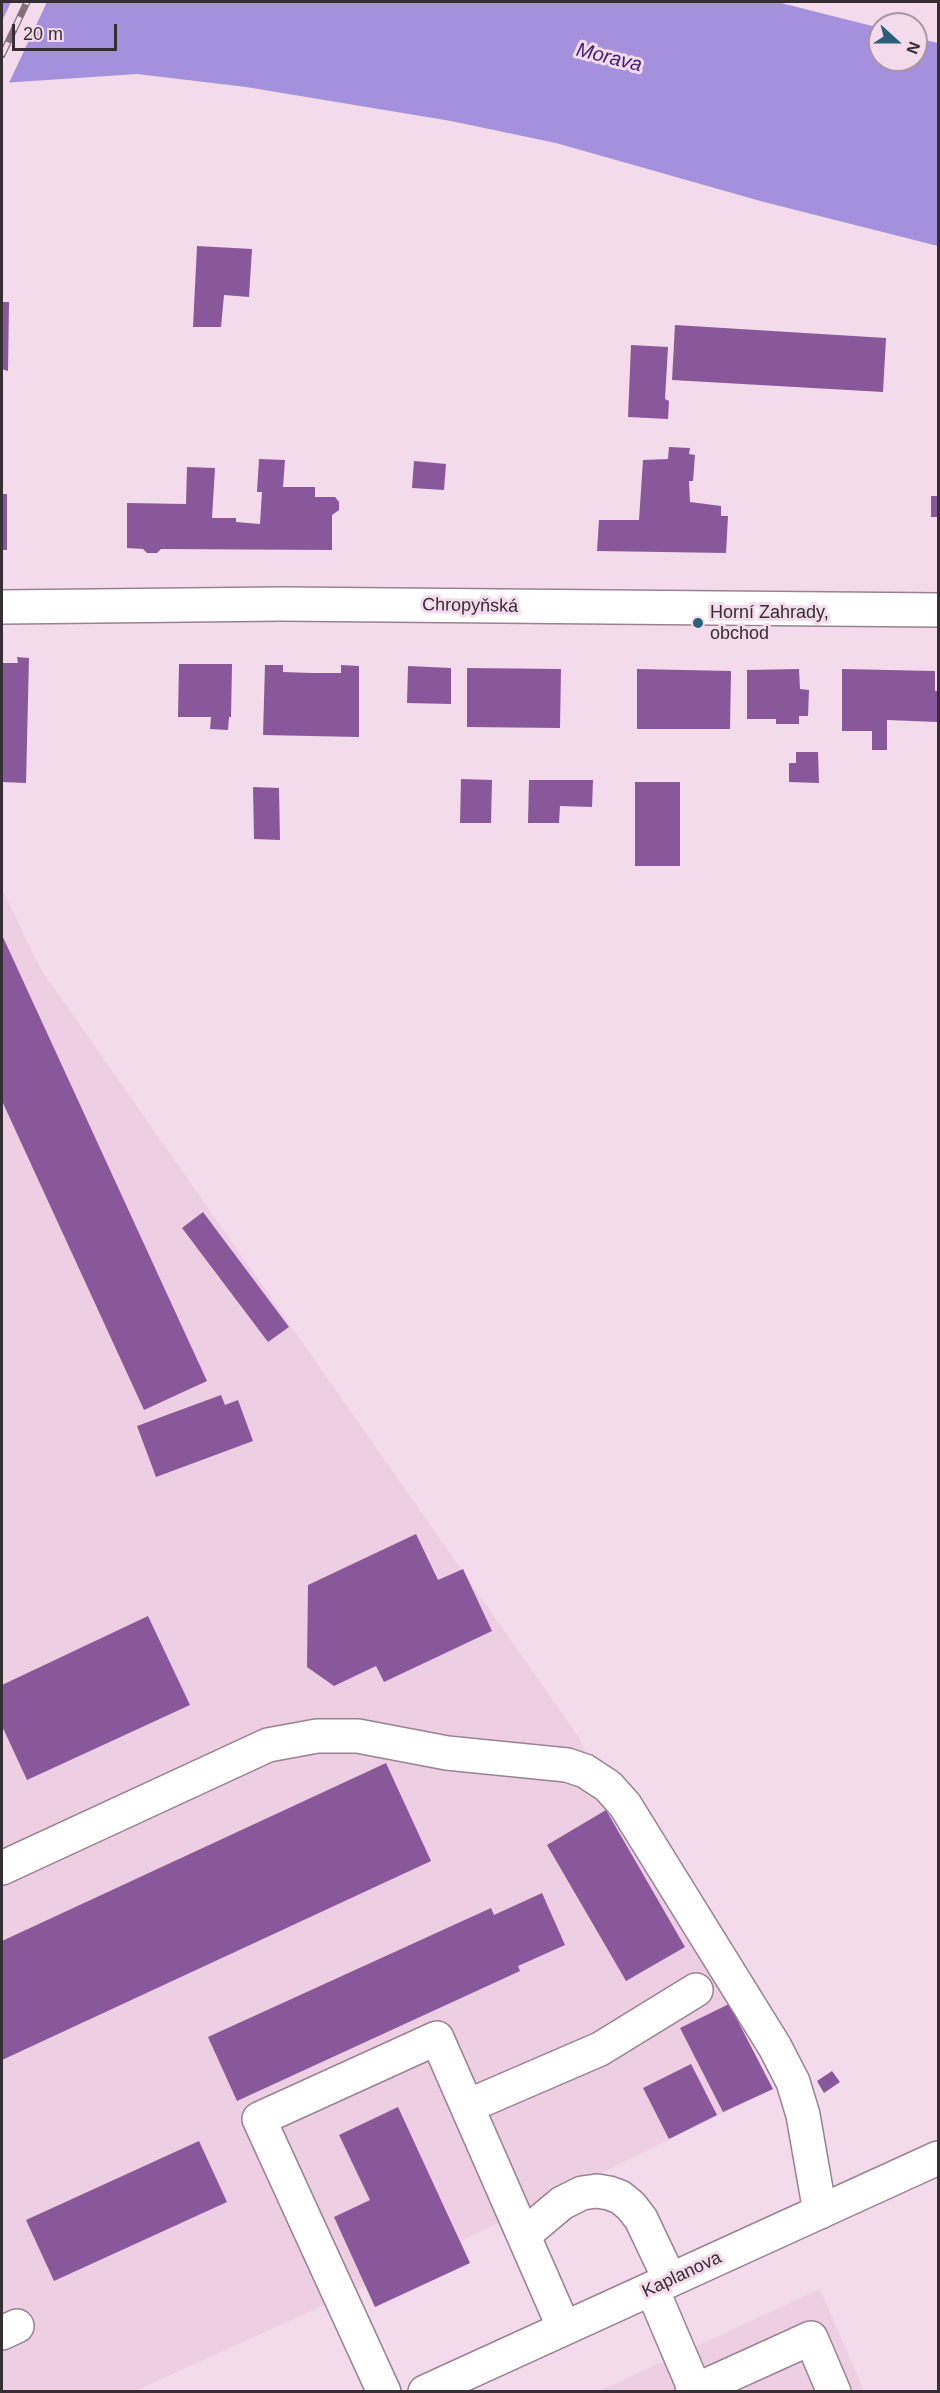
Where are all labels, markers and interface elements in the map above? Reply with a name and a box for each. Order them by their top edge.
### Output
scale bar [15,12,120,50]
north arrow [868,12,928,72]
text: 20 m [23,24,63,44]
water label: Morava [574,38,644,78]
text: N [903,39,923,56]
street label: Chropyňská [422,594,518,618]
place label: Horní Zahrady, obchod [710,602,829,644]
marker: Horní Zahrady, obchod [691,616,705,630]
street label: Kaplanova [639,2247,725,2303]

